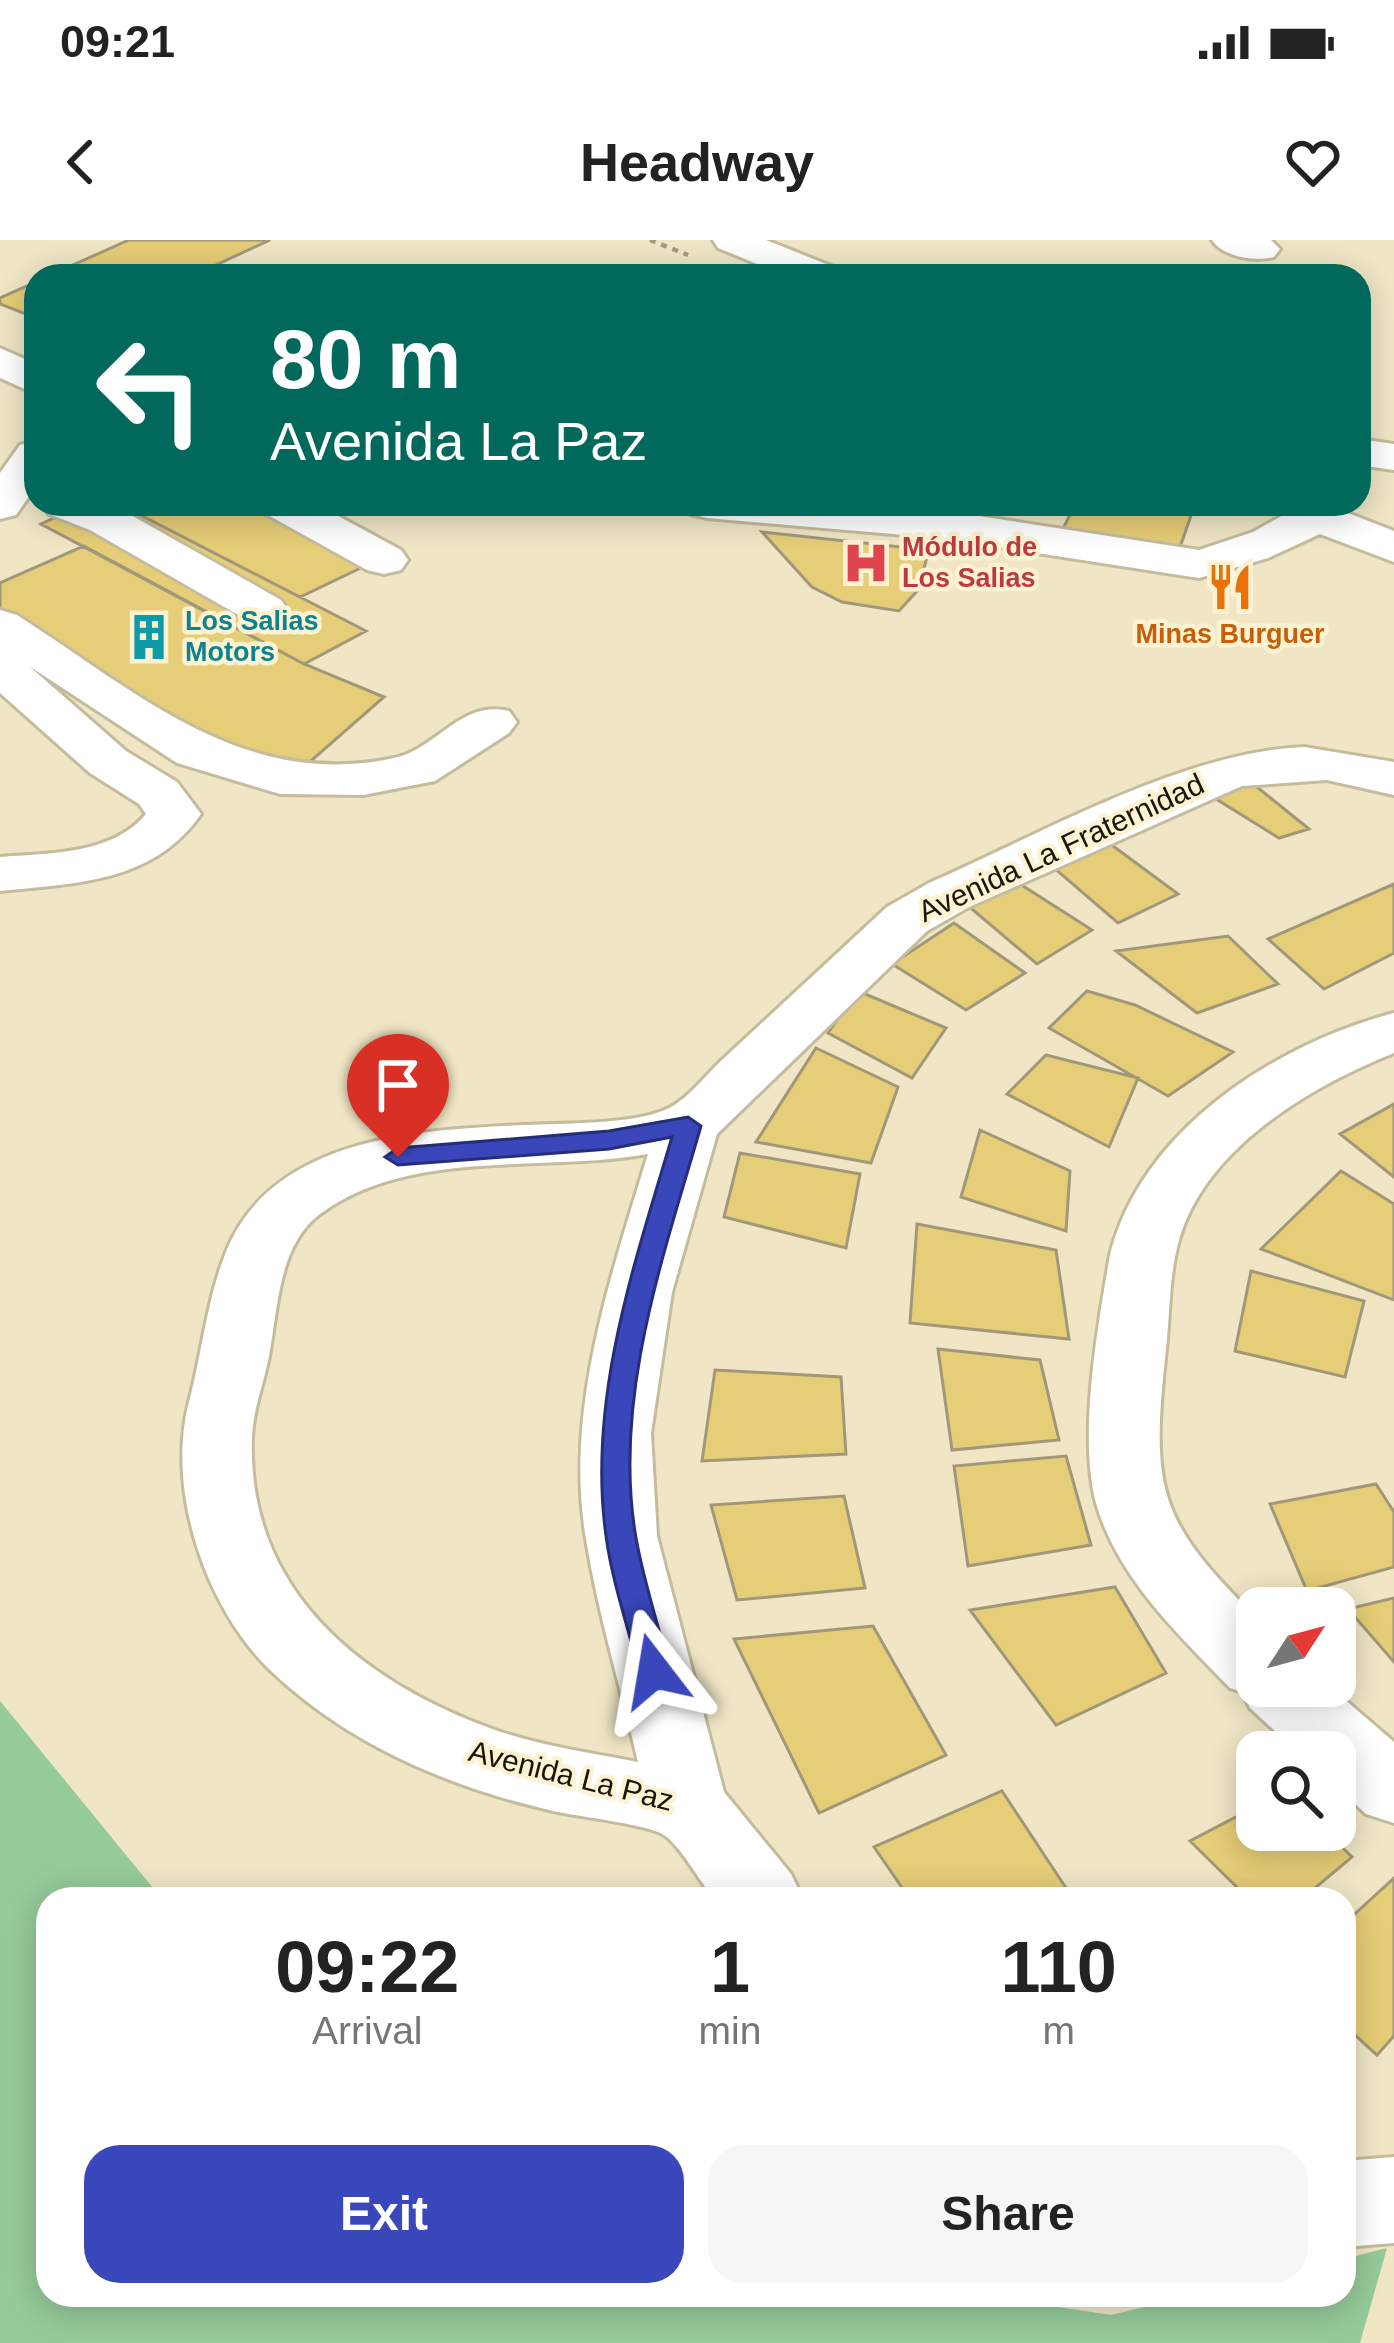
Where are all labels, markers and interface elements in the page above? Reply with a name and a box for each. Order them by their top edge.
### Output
text: 09:21 [60,16,175,67]
icon: back [48,129,114,195]
icon: heart [1280,129,1346,195]
text: Headway [580,132,814,192]
icon: left [72,312,228,468]
text: 80 m [270,312,461,406]
text: Avenida La Paz [270,411,647,471]
place label: Módulo de Los Salias [902,532,1037,593]
hospital icon: Módulo de Los Salias [841,538,891,588]
restaurant icon: Minas Burguer [1205,562,1255,612]
place label: Los Salias Motors [185,606,319,667]
building icon: Los Salias Motors [124,612,174,662]
place label: Minas Burguer [1135,619,1325,649]
street label: Avenida La Fraternidad [913,767,1209,928]
pin [347,1034,449,1157]
icon: arrive [365,1052,431,1118]
north arrow [1236,1587,1356,1707]
map controls [1236,1587,1356,1851]
position arrow [591,1608,717,1734]
button: search [1236,1731,1356,1851]
street label: Avenida La Paz [465,1734,677,1817]
text: 09:22 [275,1927,459,2007]
text: 1 [710,1927,750,2007]
text: 110 [1001,1927,1117,2007]
text: Arrival [312,2009,423,2052]
text: min [699,2009,761,2052]
text: m [1042,2009,1075,2052]
button: Exit [84,2145,684,2283]
button: Share [708,2145,1308,2283]

